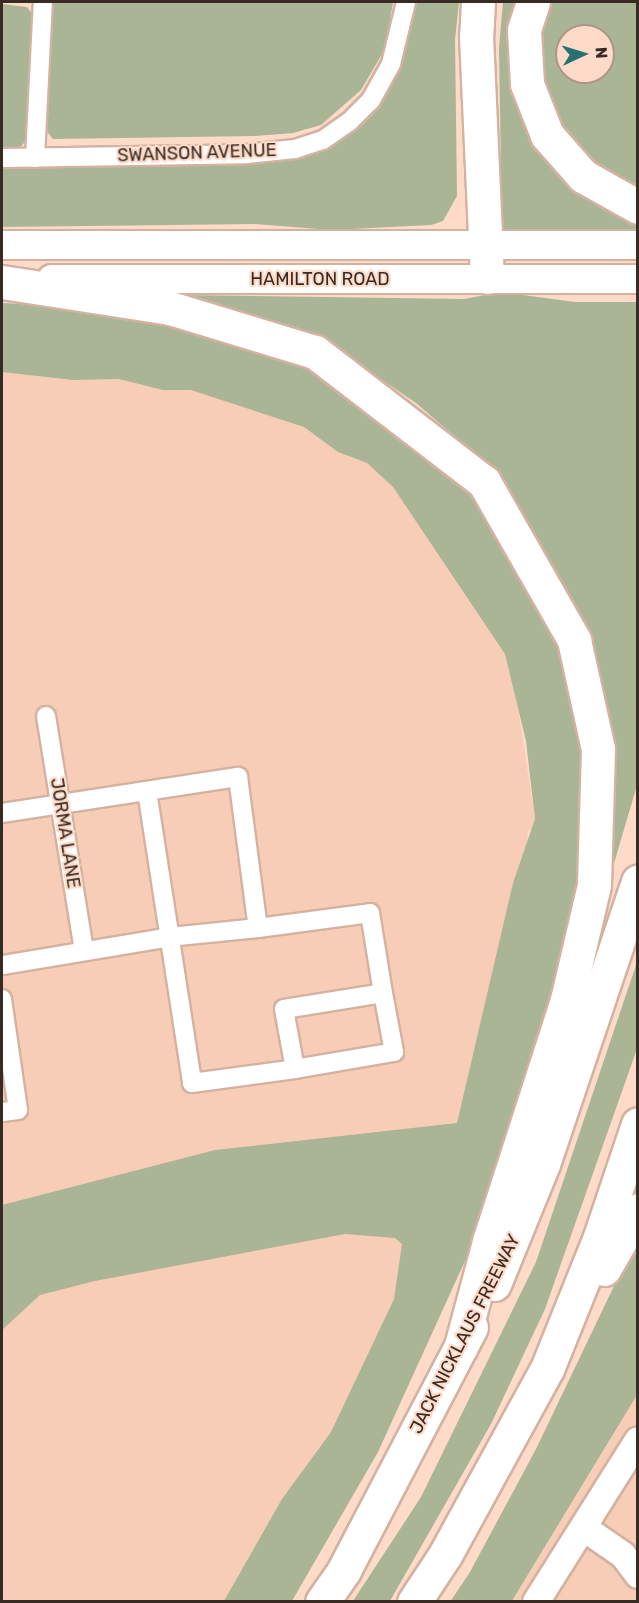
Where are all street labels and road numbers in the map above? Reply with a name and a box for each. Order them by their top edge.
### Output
street label: SWANSON AVENUE [117,139,277,167]
street label: HAMILTON ROAD [250,268,390,290]
street label: JORMA LANE [46,776,84,890]
street label: JACK NICKLAUS FREEWAY [405,1231,525,1437]

